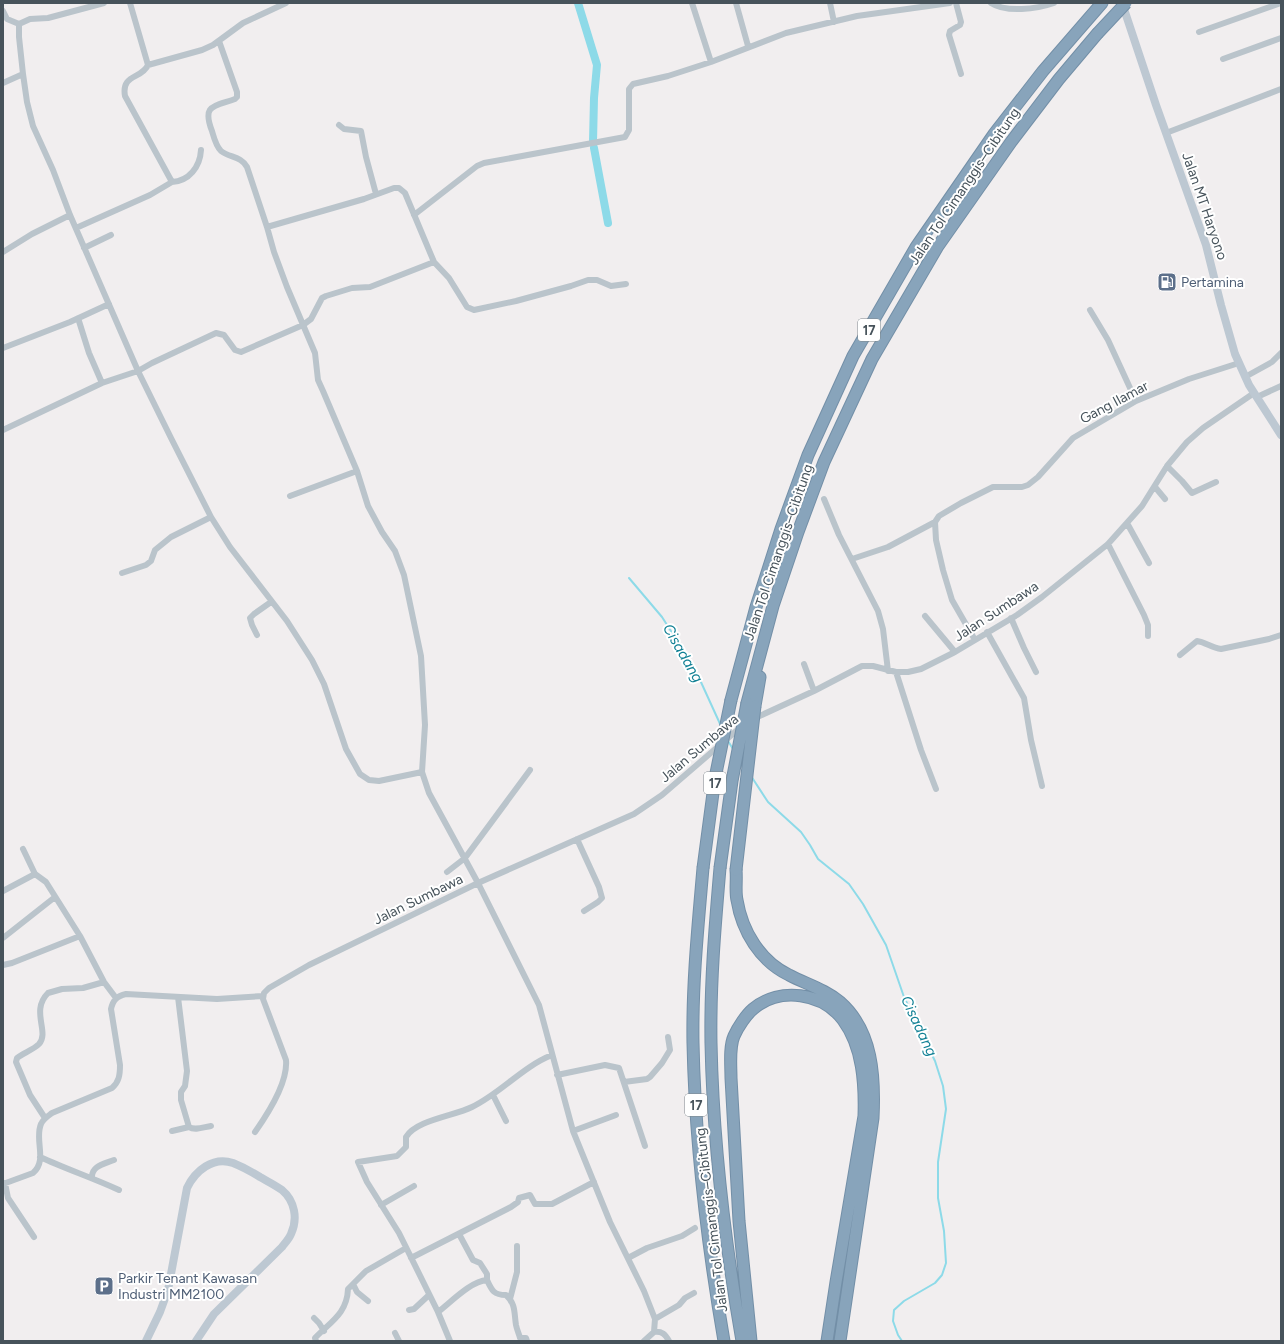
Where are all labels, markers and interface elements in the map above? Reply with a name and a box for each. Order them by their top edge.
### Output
street label: Jalan Tol Cimanggis–Cibitung [906,105,1023,268]
street label: Jalan MT Haryono [1178,150,1231,262]
fuel station icon: Pertamina [1156,271,1178,293]
place label: Pertamina [1181,274,1244,291]
road number: 17 [858,319,880,341]
street label: Gang Ilamar [1077,377,1152,428]
street label: Jalan Tol Cimanggis–Cibitung [740,462,817,643]
street label: Jalan Sumbawa [951,578,1042,645]
water label: Cisadang [659,620,707,686]
street label: Jalan Sumbawa [657,711,742,786]
road number: 17 [704,772,726,794]
street label: Jalan Sumbawa [371,870,466,928]
water label: Cisadang [897,993,941,1059]
road number: 17 [685,1094,707,1116]
street label: Jalan Tol Cimanggis–Cibitung [692,1127,731,1313]
place label: Parkir Tenant Kawasan Industri MM2100 [118,1270,257,1303]
parking icon: Parkir Tenant Kawasan Industri MM2100 [93,1275,115,1297]

